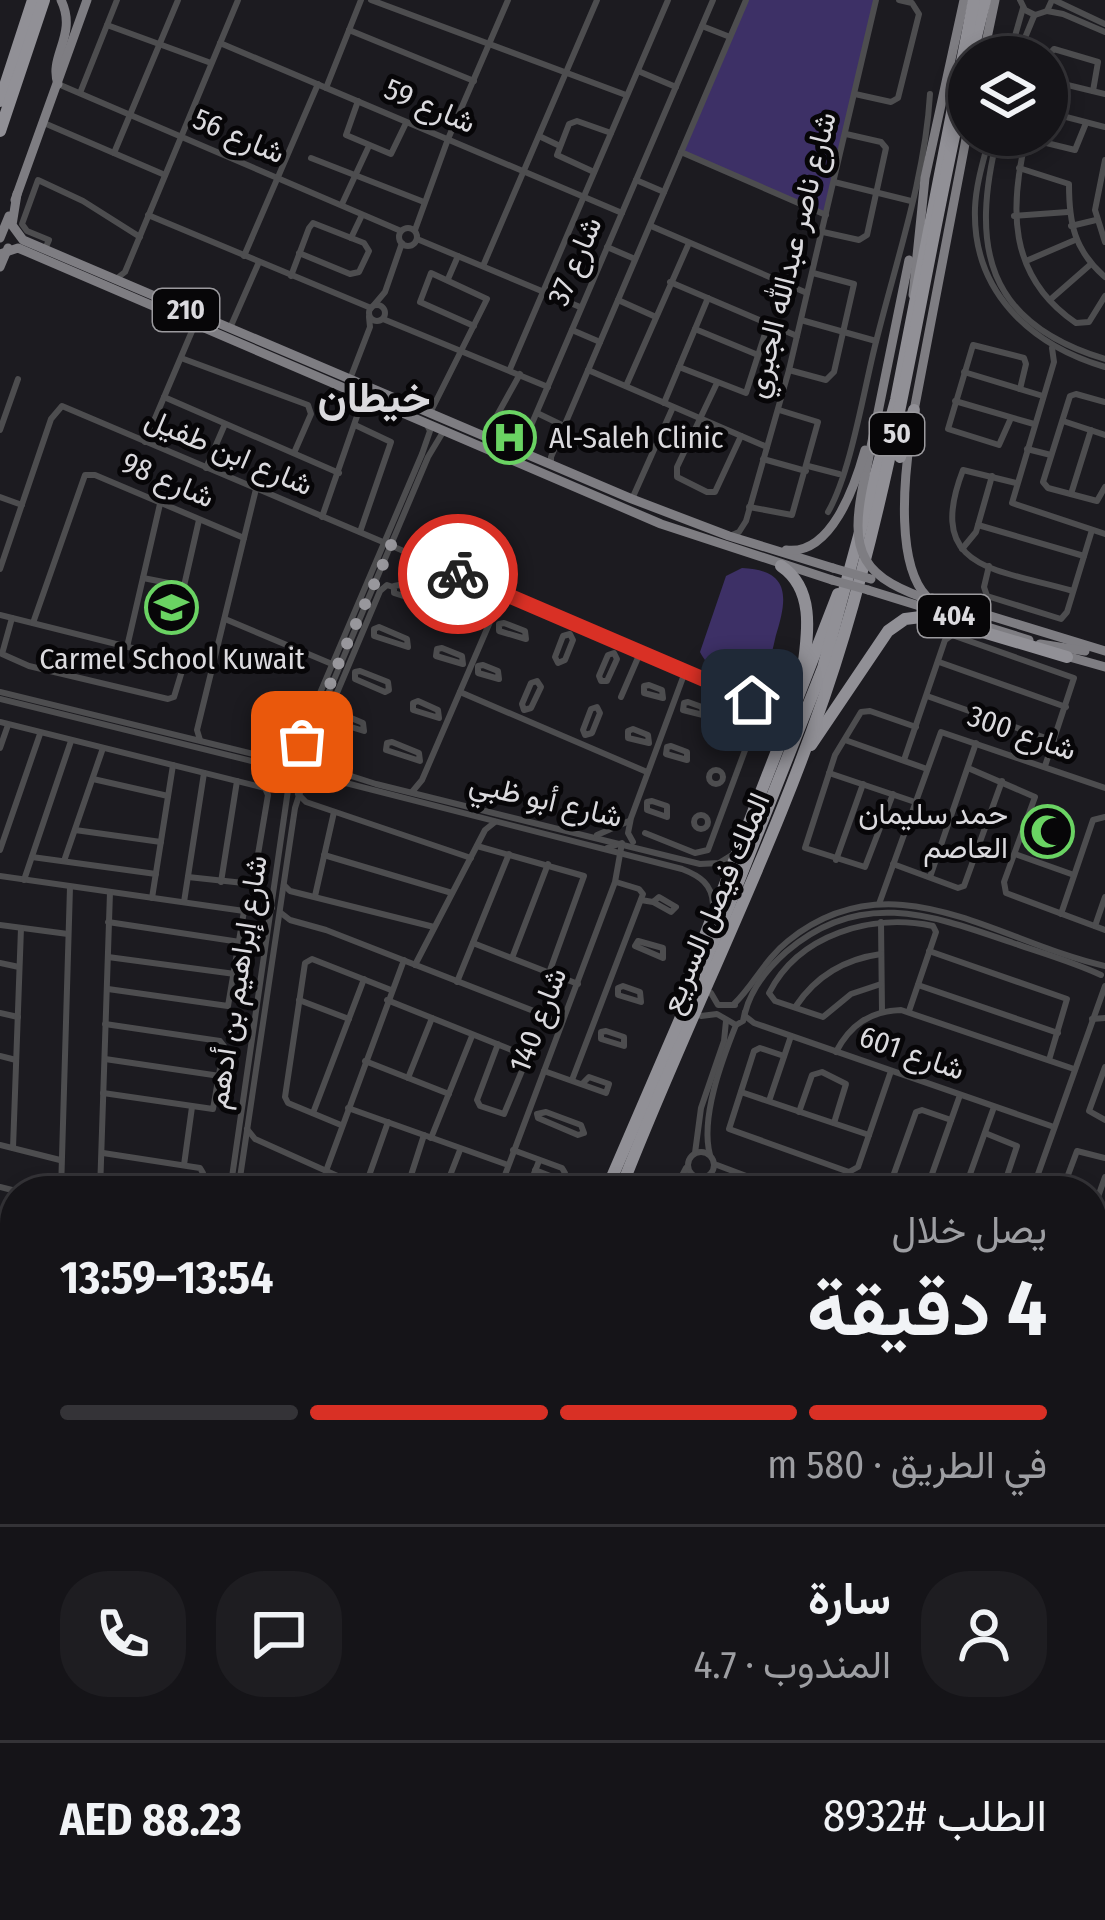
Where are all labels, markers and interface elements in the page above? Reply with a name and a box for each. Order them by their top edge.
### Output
map controls [948,36,1068,156]
button: layers [948,36,1068,156]
street label: شارع 59 [378,71,481,143]
street label: شارع 56 [187,101,290,173]
street label: شارع ناصر عبدالله الجبري [738,108,850,403]
street label: شارع 37 [540,211,612,312]
road number: 210 [153,289,219,331]
district label: خيطان [318,373,430,423]
street label: شارع ابن طفيل [139,401,318,505]
hospital icon: Al-Saleh Clinic [482,410,538,466]
road number: 50 [870,413,924,455]
place label: Al-Saleh Clinic [549,420,724,456]
street label: شارع 98 [116,444,220,517]
courier [398,514,518,634]
icon: bike [425,541,491,607]
school or university icon: Carmel School Kuwait [144,579,200,635]
road number: 404 [918,595,990,637]
place label: Carmel School Kuwait [39,641,305,677]
pin [701,649,803,751]
icon: home [719,667,785,733]
pin [251,691,353,793]
street label: شارع 300 [962,698,1081,770]
icon: bag [269,709,335,775]
street label: شارع أبو ظبي [465,765,626,841]
street label: الملك فيصل السريع [652,787,779,1019]
place label: حمد سليمان العاصم [858,796,1008,867]
mosque icon: حمد سليمان العاصم [1019,803,1075,859]
street label: شارع إبراهيم بن أدهم [199,853,277,1112]
street label: شارع 140 [502,963,576,1078]
street label: شارع 601 [854,1018,969,1090]
text: يصل خلال [891,1207,1047,1253]
text: 13:54–13:59 [60,1251,273,1305]
text: 4 دقيقة [807,1262,1047,1356]
text: في الطريق · 580 m [767,1442,1047,1488]
button: phone [60,1571,186,1697]
button: chat [216,1571,342,1697]
button: person [921,1571,1047,1697]
text: سارة [808,1572,891,1626]
text: المندوب · 4.7 [693,1642,891,1688]
text: الطلب #8932 [823,1789,1047,1843]
text: AED 88.23 [60,1793,242,1847]

